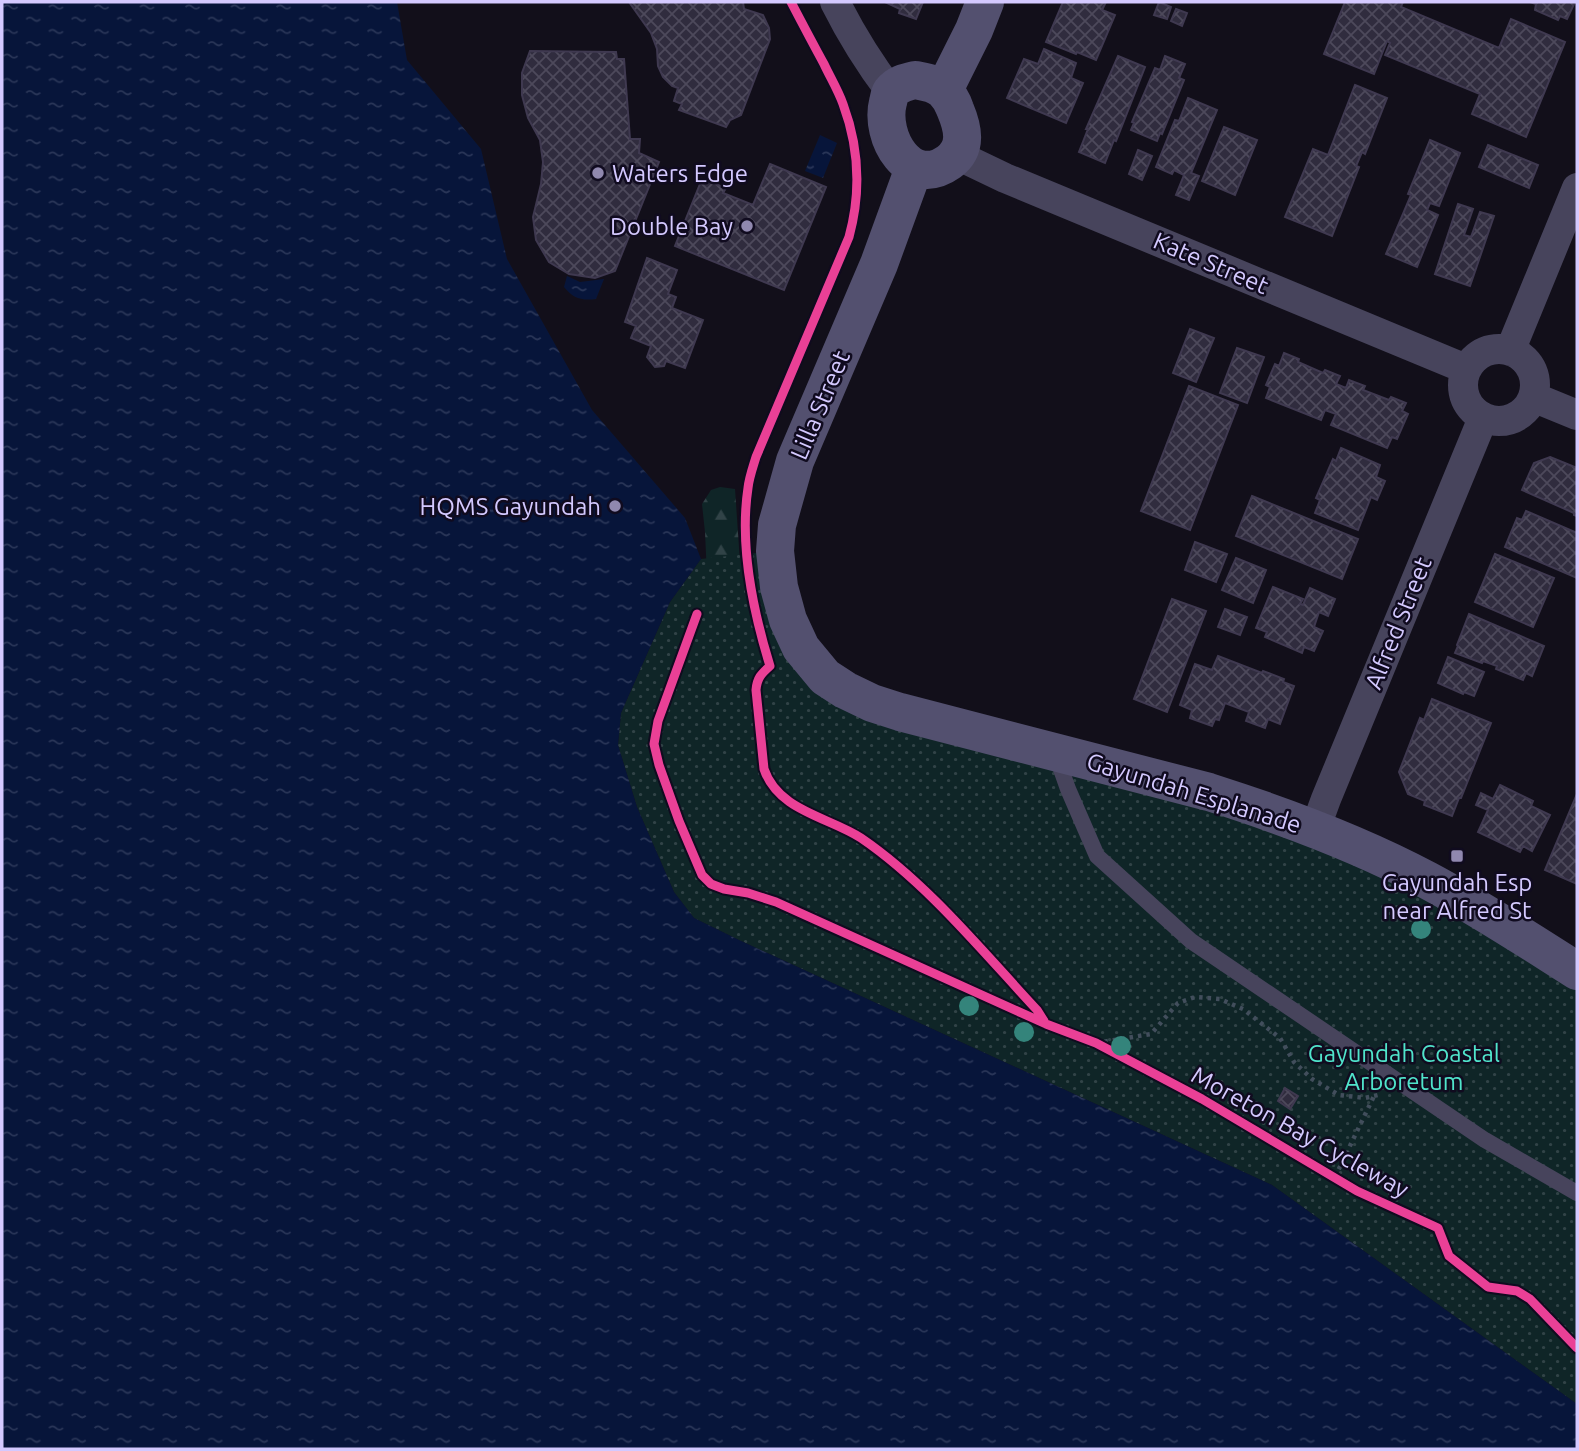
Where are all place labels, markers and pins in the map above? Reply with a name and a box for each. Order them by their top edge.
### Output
place label: Waters Edge [612,160,748,187]
marker: Waters Edge [590,165,606,181]
place label: Double Bay [610,213,733,240]
marker: Double Bay [739,218,755,234]
place label: HQMS Gayundah [419,493,601,520]
marker: HQMS Gayundah [607,498,623,514]
marker: Gayundah Esp near Alfred St [1449,848,1465,864]
place label: Gayundah Esp near Alfred St [1382,869,1532,924]

